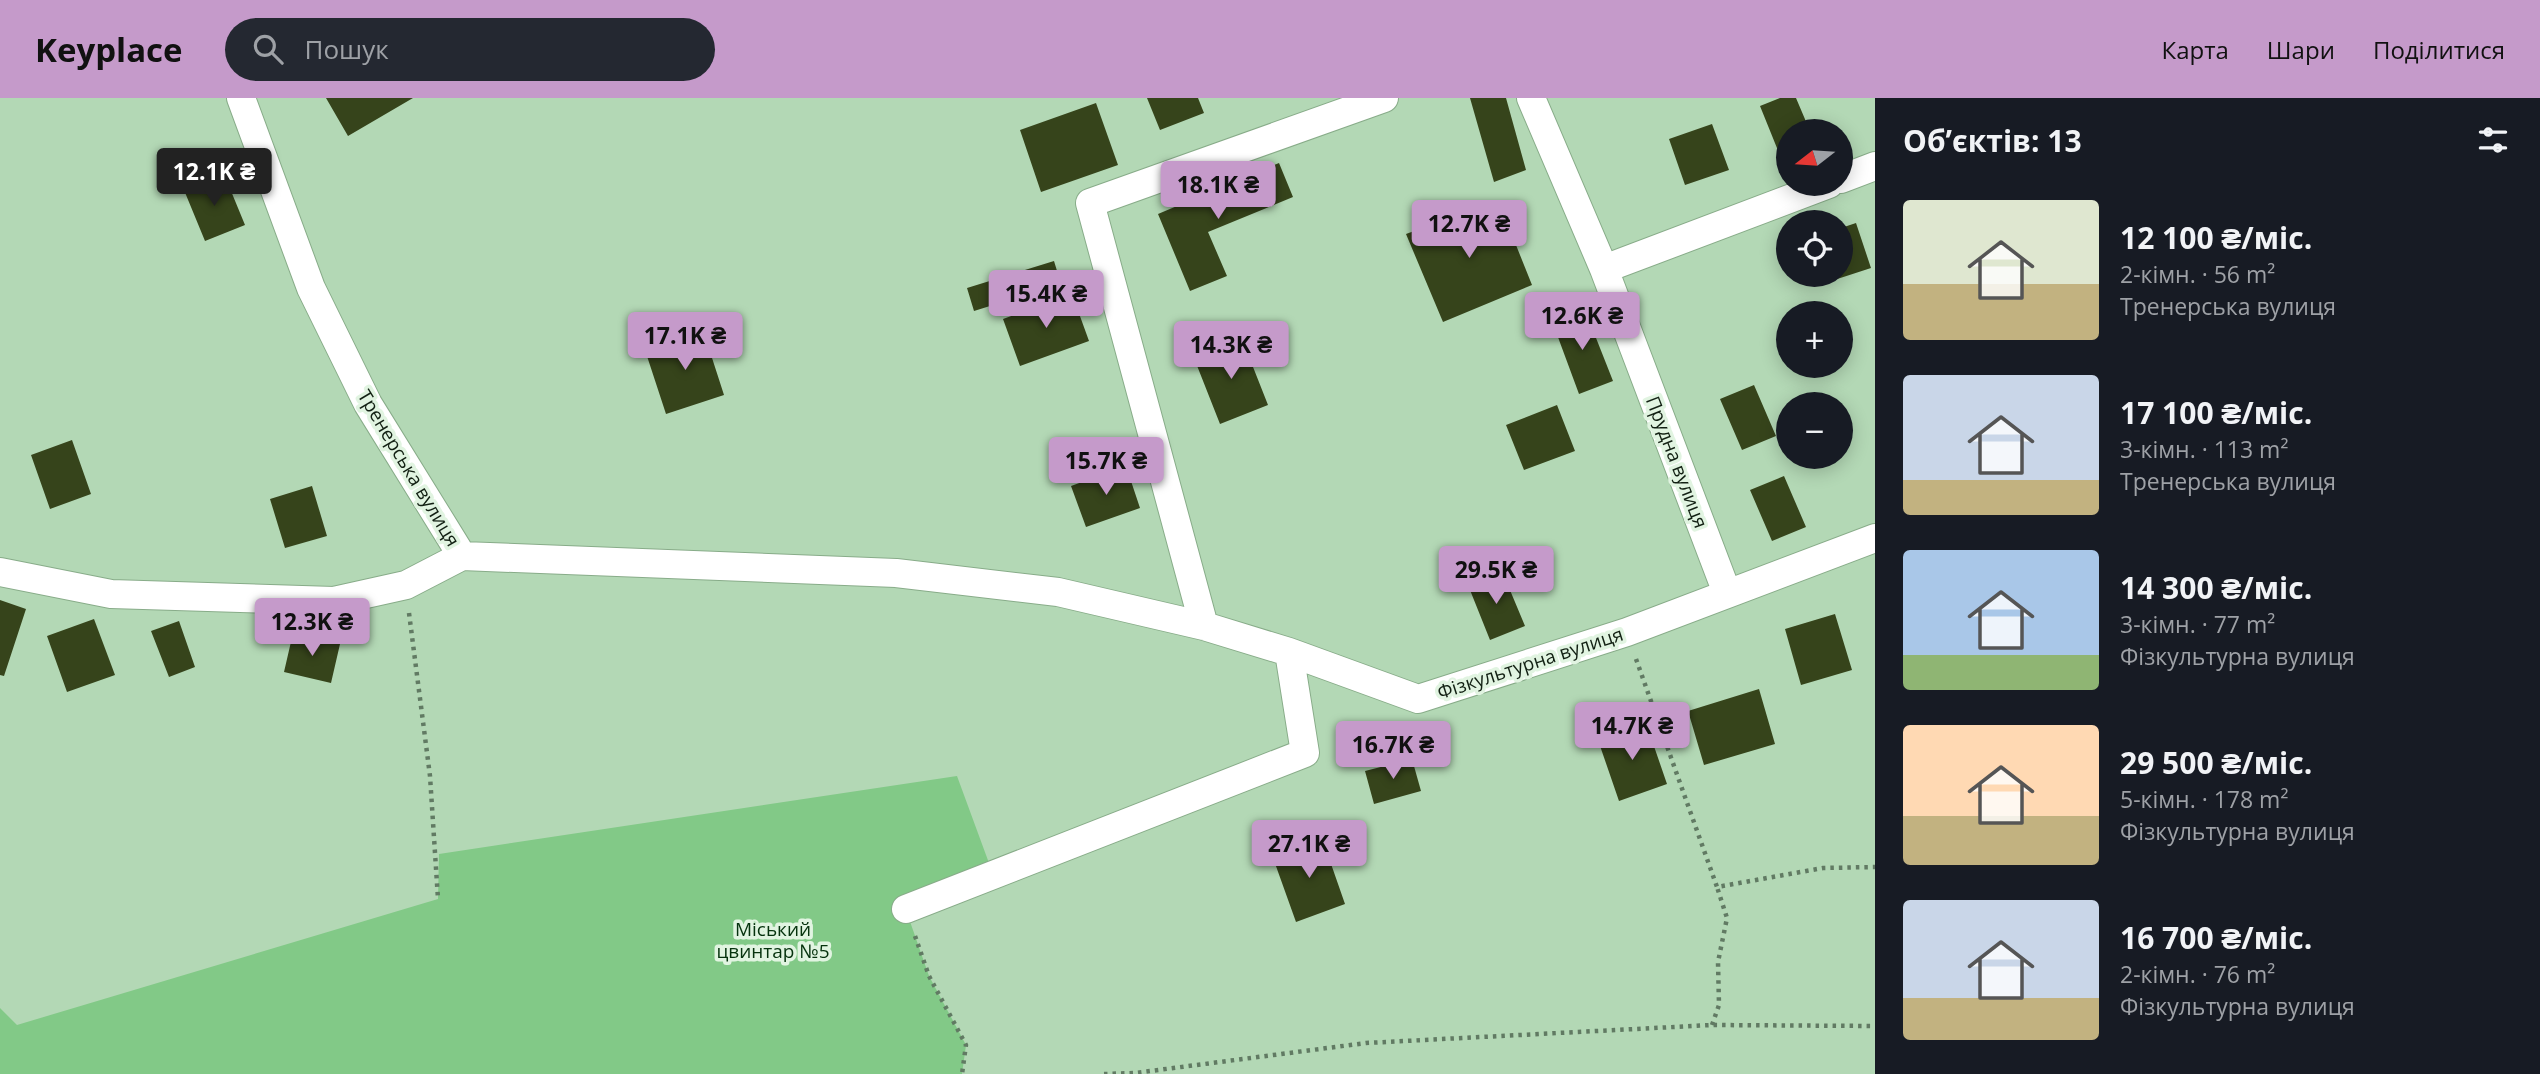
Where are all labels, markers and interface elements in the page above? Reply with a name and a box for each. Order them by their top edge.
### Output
search box [225,18,715,81]
text: Keyplace [35,27,183,72]
icon: search [249,30,287,68]
text: Пошук [305,31,389,67]
text: Карта [2162,33,2229,66]
text: Шари [2267,33,2335,66]
text: Поділитися [2373,33,2505,66]
north arrow [1776,119,1853,196]
map controls [1776,119,1853,469]
text: Об’єктів: 13 [1903,120,2082,161]
icon: filters [2474,121,2512,159]
pin: 12.1K ₴ [149,148,279,208]
text: 12.1K ₴ [173,155,255,187]
pin: 18.1K ₴ [1153,162,1283,221]
text: 18.1K ₴ [1177,168,1259,200]
pin: 12.7K ₴ [1404,200,1534,260]
text: 12.7K ₴ [1428,207,1510,239]
button: locate [1776,210,1853,287]
text: 12 100 ₴/міс. [2120,217,2312,258]
icon: home [1959,228,2043,312]
text: 2-кімн. · 56 m² [2120,258,2275,290]
pin: 15.4K ₴ [981,271,1111,330]
text: 15.4K ₴ [1005,277,1087,309]
text: Тренерська вулиця [2120,290,2336,322]
pin: 12.6K ₴ [1517,292,1647,352]
text: 12.6K ₴ [1541,299,1623,331]
button: + [1776,301,1853,378]
pin: 17.1K ₴ [620,313,750,372]
text: 17.1K ₴ [644,319,726,351]
pin: 14.3K ₴ [1166,322,1296,381]
text: 14.3K ₴ [1190,328,1272,360]
street label: Тренерська вулиця [352,385,466,551]
street label: Прудна вулиця [1640,392,1714,532]
button: − [1776,392,1853,469]
text: 17 100 ₴/міс. [2120,392,2312,433]
icon: home [1959,403,2043,487]
text: 3-кімн. · 113 m² [2120,433,2288,465]
pin: 15.7K ₴ [1041,438,1171,497]
text: 15.7K ₴ [1065,444,1147,476]
text: Тренерська вулиця [2120,465,2336,497]
pin: 29.5K ₴ [1431,546,1561,606]
text: 29.5K ₴ [1455,553,1537,585]
text: 14 300 ₴/міс. [2120,567,2312,608]
icon: home [1959,578,2043,662]
pin: 12.3K ₴ [247,598,377,658]
text: 12.3K ₴ [271,605,353,637]
text: 3-кімн. · 77 m² [2120,608,2275,640]
street label: Фізкультурна вулиця [1434,621,1626,705]
text: Фізкультурна вулиця [2120,640,2355,672]
pin: 14.7K ₴ [1567,702,1697,762]
text: 14.7K ₴ [1591,709,1673,741]
pin: 16.7K ₴ [1328,722,1458,781]
text: 16.7K ₴ [1352,728,1434,760]
text: 29 500 ₴/міс. [2120,742,2312,783]
icon: home [1959,753,2043,837]
text: 5-кімн. · 178 m² [2120,783,2288,815]
text: Фізкультурна вулиця [2120,815,2355,847]
pin: 27.1K ₴ [1244,820,1374,880]
text: 27.1K ₴ [1268,827,1350,859]
park label: Міський цвинтар №5 [716,916,830,964]
text: 16 700 ₴/міс. [2120,917,2312,958]
icon: home [1959,928,2043,1012]
text: 2-кімн. · 76 m² [2120,958,2275,990]
text: Фізкультурна вулиця [2120,990,2355,1022]

